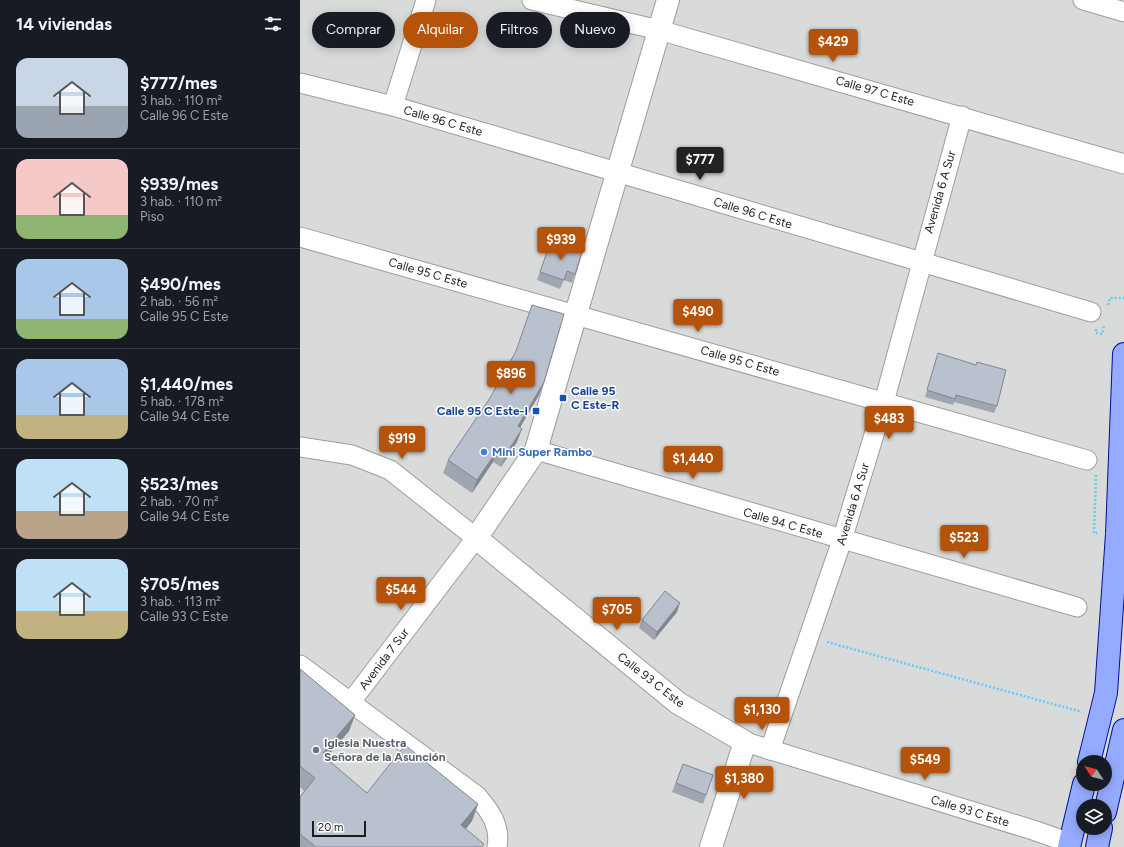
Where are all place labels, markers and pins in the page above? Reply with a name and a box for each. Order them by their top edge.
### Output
pin: $429 [809,29,857,63]
pin: $777 [676,147,724,181]
pin: $939 [537,227,585,261]
pin: $490 [674,299,722,333]
pin: $896 [487,361,535,395]
place label: Calle 95 C Este-R [571,384,619,412]
marker: Calle 95 C Este-R [558,393,568,403]
place label: Calle 95 C Este-I [437,404,528,418]
marker: Calle 95 C Este-I [531,406,541,416]
pin: $483 [865,406,913,440]
pin: $919 [378,426,426,460]
place label: Mini Super Rambo [492,445,592,459]
pin: $1,440 [660,446,726,480]
marker: Mini Super Rambo [479,447,489,457]
pin: $523 [940,525,988,559]
pin: $544 [377,577,425,611]
pin: $705 [593,597,641,631]
pin: $1,130 [729,697,795,731]
place label: Iglesia Nuestra Señora de la Asunción [324,736,446,764]
marker: Iglesia Nuestra Señora de la Asunción [311,745,321,755]
pin: $549 [901,747,949,781]
pin: $1,380 [711,766,777,800]

